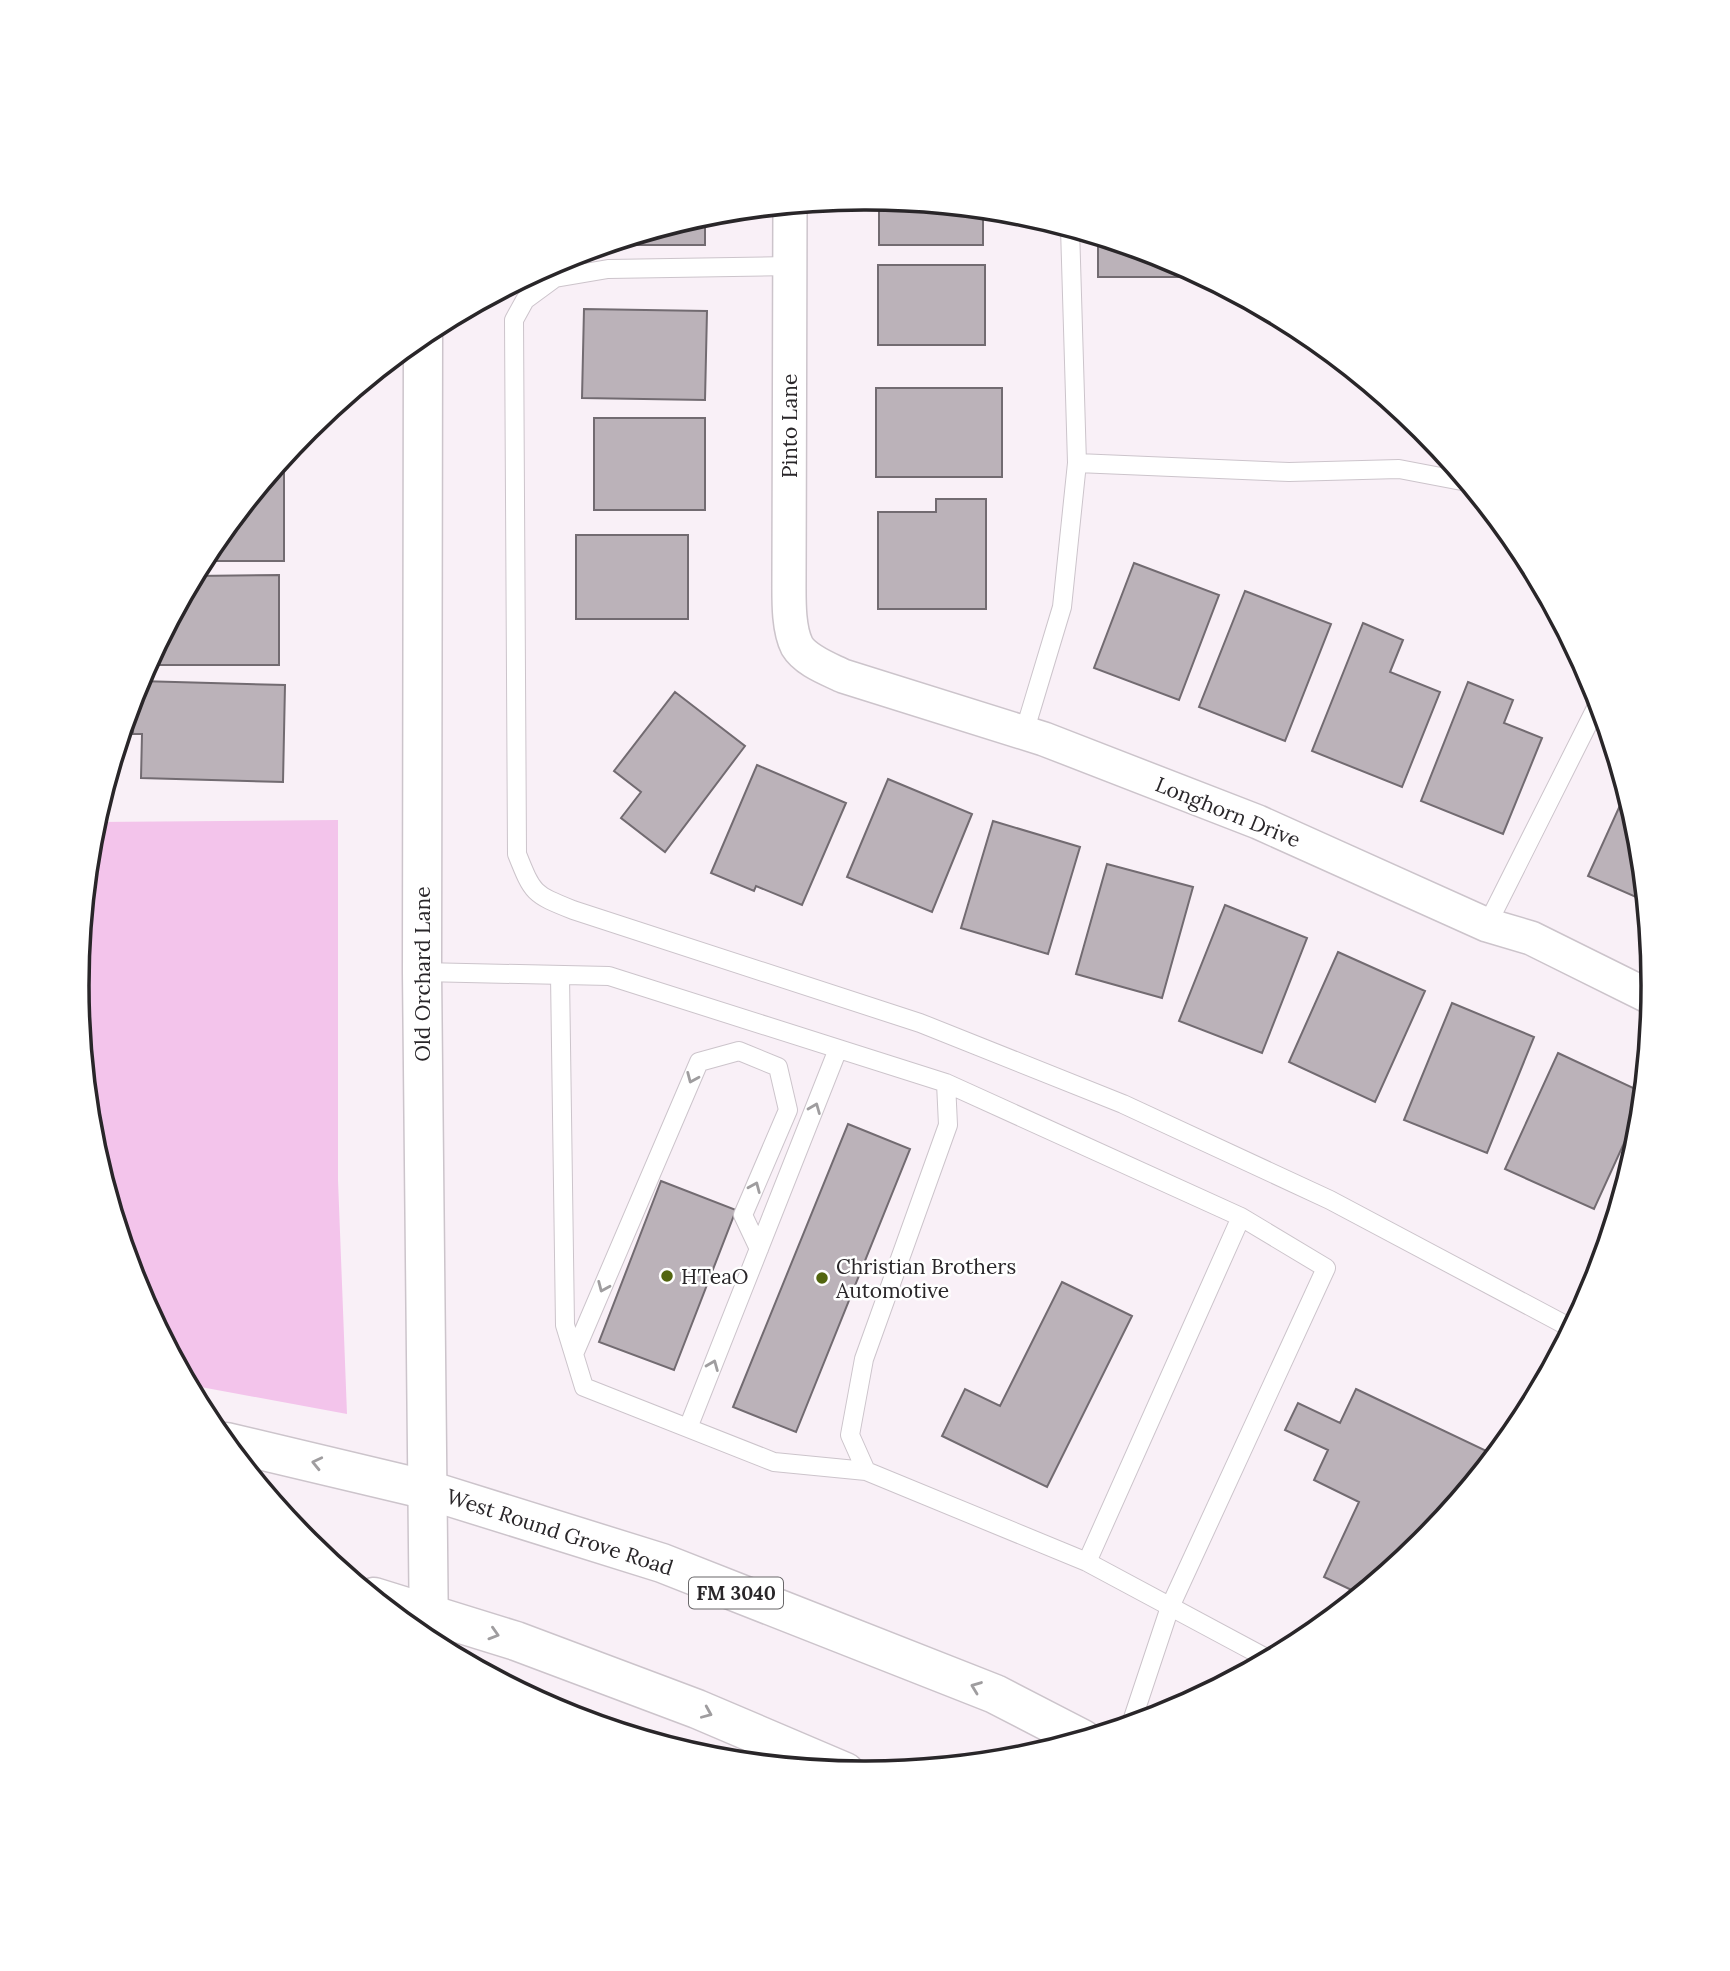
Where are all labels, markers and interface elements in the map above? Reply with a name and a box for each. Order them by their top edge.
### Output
street label: Pinto Lane [776,374,803,478]
street label: Longhorn Drive [1152,771,1304,853]
street label: Old Orchard Lane [409,886,436,1062]
one-way arrow [686,1070,700,1083]
one-way arrow [806,1102,820,1114]
one-way arrow [747,1181,761,1194]
place label: Christian Brothers Automotive [835,1253,1016,1304]
place label: HTeaO [681,1263,748,1290]
marker: HTeaO [659,1268,675,1284]
marker: Christian Brothers Automotive [814,1270,830,1286]
one-way arrow [597,1280,611,1292]
one-way arrow [704,1359,718,1371]
one-way arrow [311,1457,323,1472]
street label: West Round Grove Road [443,1483,677,1581]
road number: FM 3040 [689,1578,783,1609]
one-way arrow [487,1626,499,1641]
one-way arrow [970,1681,982,1695]
one-way arrow [700,1705,712,1719]

